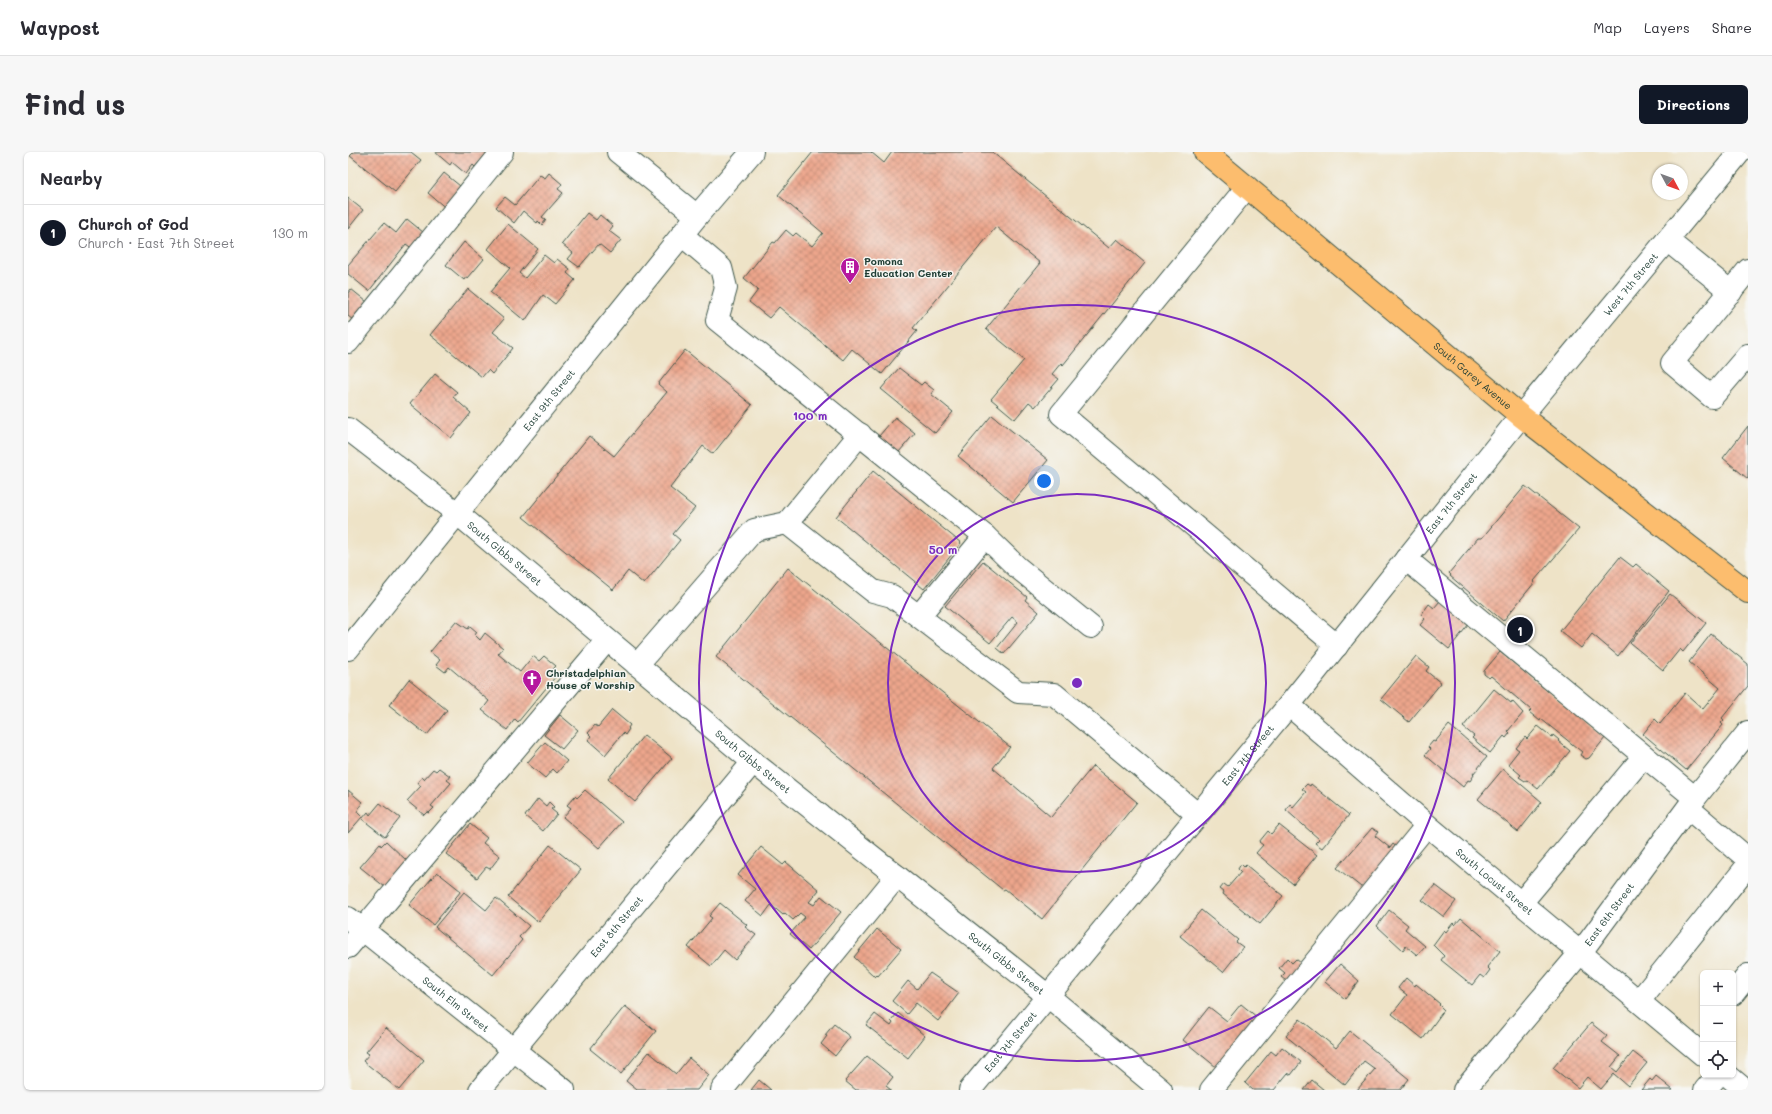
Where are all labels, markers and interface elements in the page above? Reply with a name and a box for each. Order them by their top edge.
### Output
text: Waypost [20,15,100,40]
text: Map [1593,18,1622,37]
text: Layers [1644,18,1690,37]
text: Share [1712,18,1752,37]
button: Directions [1639,85,1748,124]
text: Find us [24,86,125,122]
north arrow [1652,164,1688,200]
text: Nearby [40,167,102,189]
text: Church of God [78,214,188,234]
text: 1 [50,224,56,241]
text: 130 m [272,224,308,241]
text: Church · East 7th Street [78,234,235,251]
street label: West 7th Street [1600,250,1661,319]
place label: Pomona Education Center [864,254,953,280]
building icon: Pomona Education Center [839,256,861,284]
street label: South Garey Avenue [1431,339,1515,413]
street label: East 9th Street [520,366,578,434]
text: 100 m [793,407,827,423]
street label: East 7th Street [1422,469,1480,537]
your location [1034,471,1054,491]
street label: South Gibbs Street [464,518,545,589]
text: 50 m [929,541,957,557]
pin: 1 [1507,615,1533,645]
place label: Christadelphian House of Worship [546,666,635,692]
church icon: Christadelphian House of Worship [521,668,543,696]
centre of rings [1070,676,1084,690]
street label: East 7th Street [1218,722,1277,788]
street label: South Gibbs Street [712,726,794,796]
street label: South Locust Street [1453,845,1537,918]
street label: East 6th Street [1581,880,1637,949]
street label: East 8th Street [587,893,646,960]
street label: South Gibbs Street [966,929,1048,998]
map controls [1700,970,1736,1078]
button: + [1700,970,1736,1006]
street label: South Elm Street [420,973,492,1035]
button: − [1700,1006,1736,1042]
street label: East 7th Street [981,1008,1040,1075]
button: locate [1700,1042,1736,1078]

